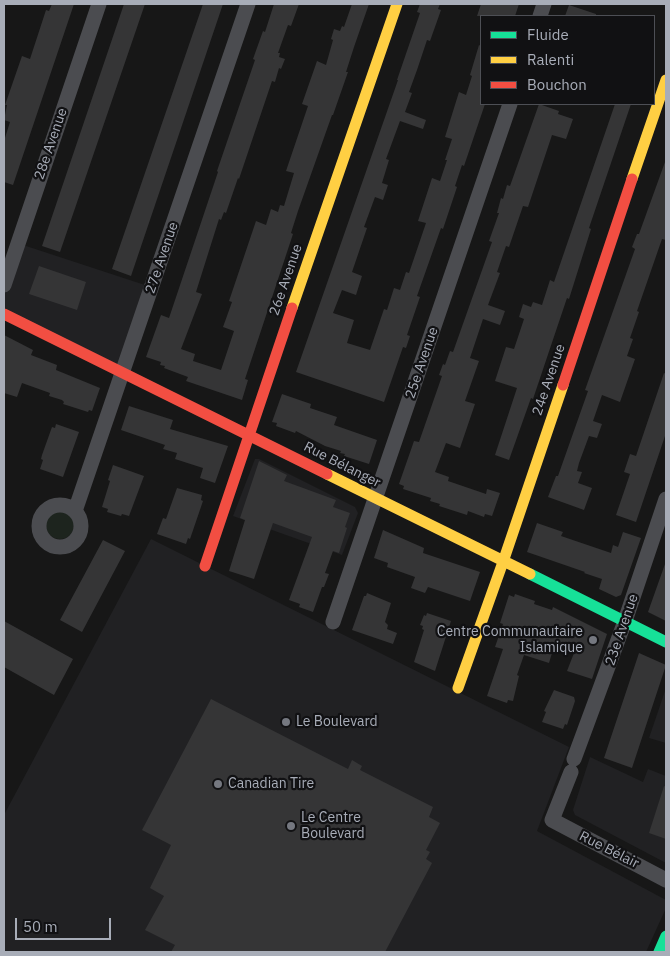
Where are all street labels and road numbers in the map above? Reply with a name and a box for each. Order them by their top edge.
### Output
street label: 28e Avenue [31,106,71,182]
street label: 27e Avenue [142,220,182,296]
street label: 26e Avenue [266,242,306,318]
street label: 25e Avenue [402,325,442,401]
street label: 24e Avenue [529,342,569,418]
street label: Rue Bélanger [301,438,383,492]
street label: 23e Avenue [602,592,642,668]
street label: Rue Bélair [576,828,642,872]

